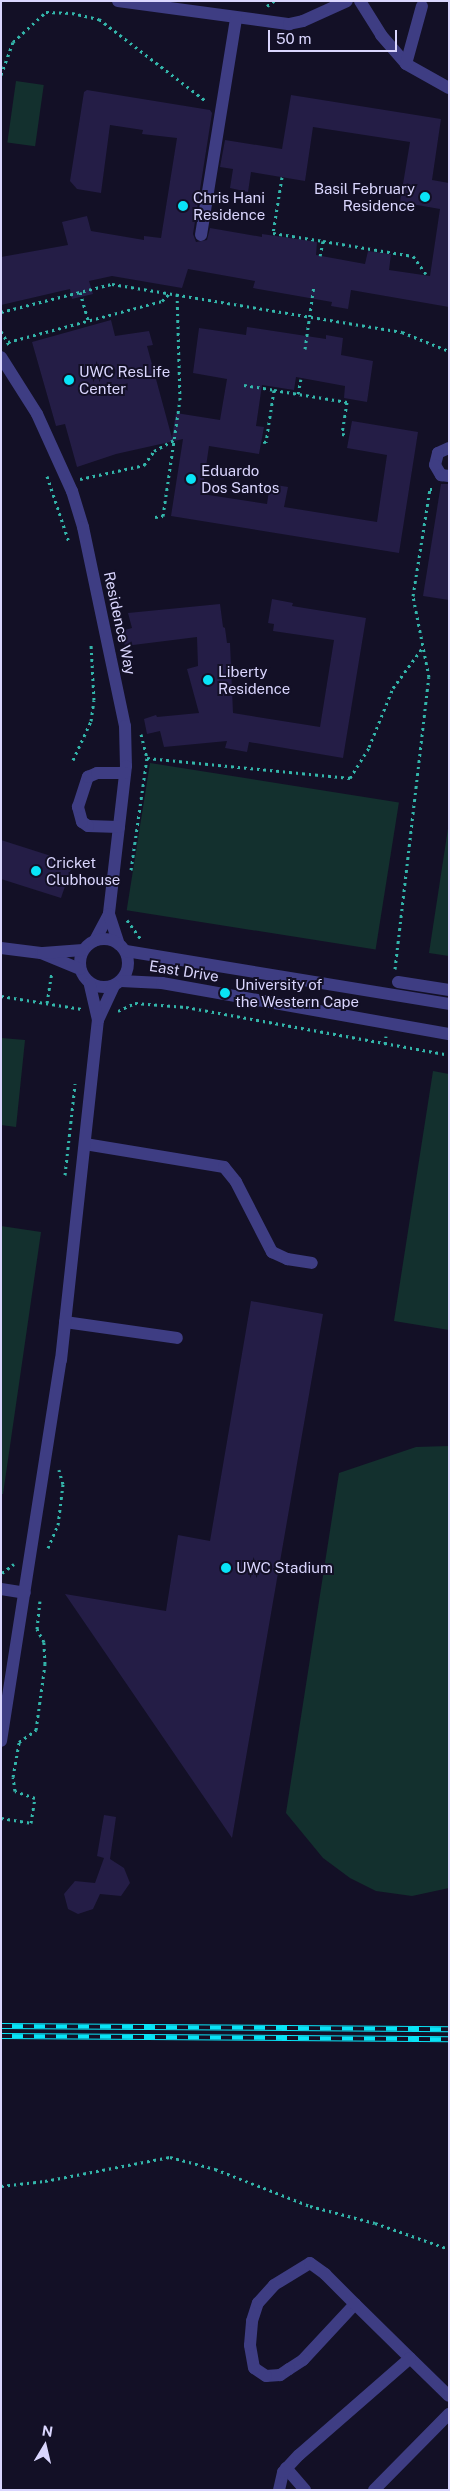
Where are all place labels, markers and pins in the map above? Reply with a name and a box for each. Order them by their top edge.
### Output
place label: Basil February Residence [314,179,415,214]
place label: Chris Hani Residence [193,188,265,223]
marker: Basil February Residence [419,191,431,203]
marker: Chris Hani Residence [177,200,189,212]
place label: UWC ResLife Center [79,362,170,397]
marker: UWC ResLife Center [63,374,75,386]
place label: Eduardo Dos Santos [201,461,279,496]
marker: Eduardo Dos Santos [185,473,197,485]
place label: Liberty Residence [218,662,290,697]
marker: Liberty Residence [202,674,214,686]
place label: Cricket Clubhouse [46,853,120,888]
marker: Cricket Clubhouse [30,865,42,877]
place label: University of the Western Cape [235,975,359,1010]
marker: University of the Western Cape [219,987,231,999]
place label: UWC Stadium [236,1559,333,1577]
marker: UWC Stadium [220,1562,232,1574]

